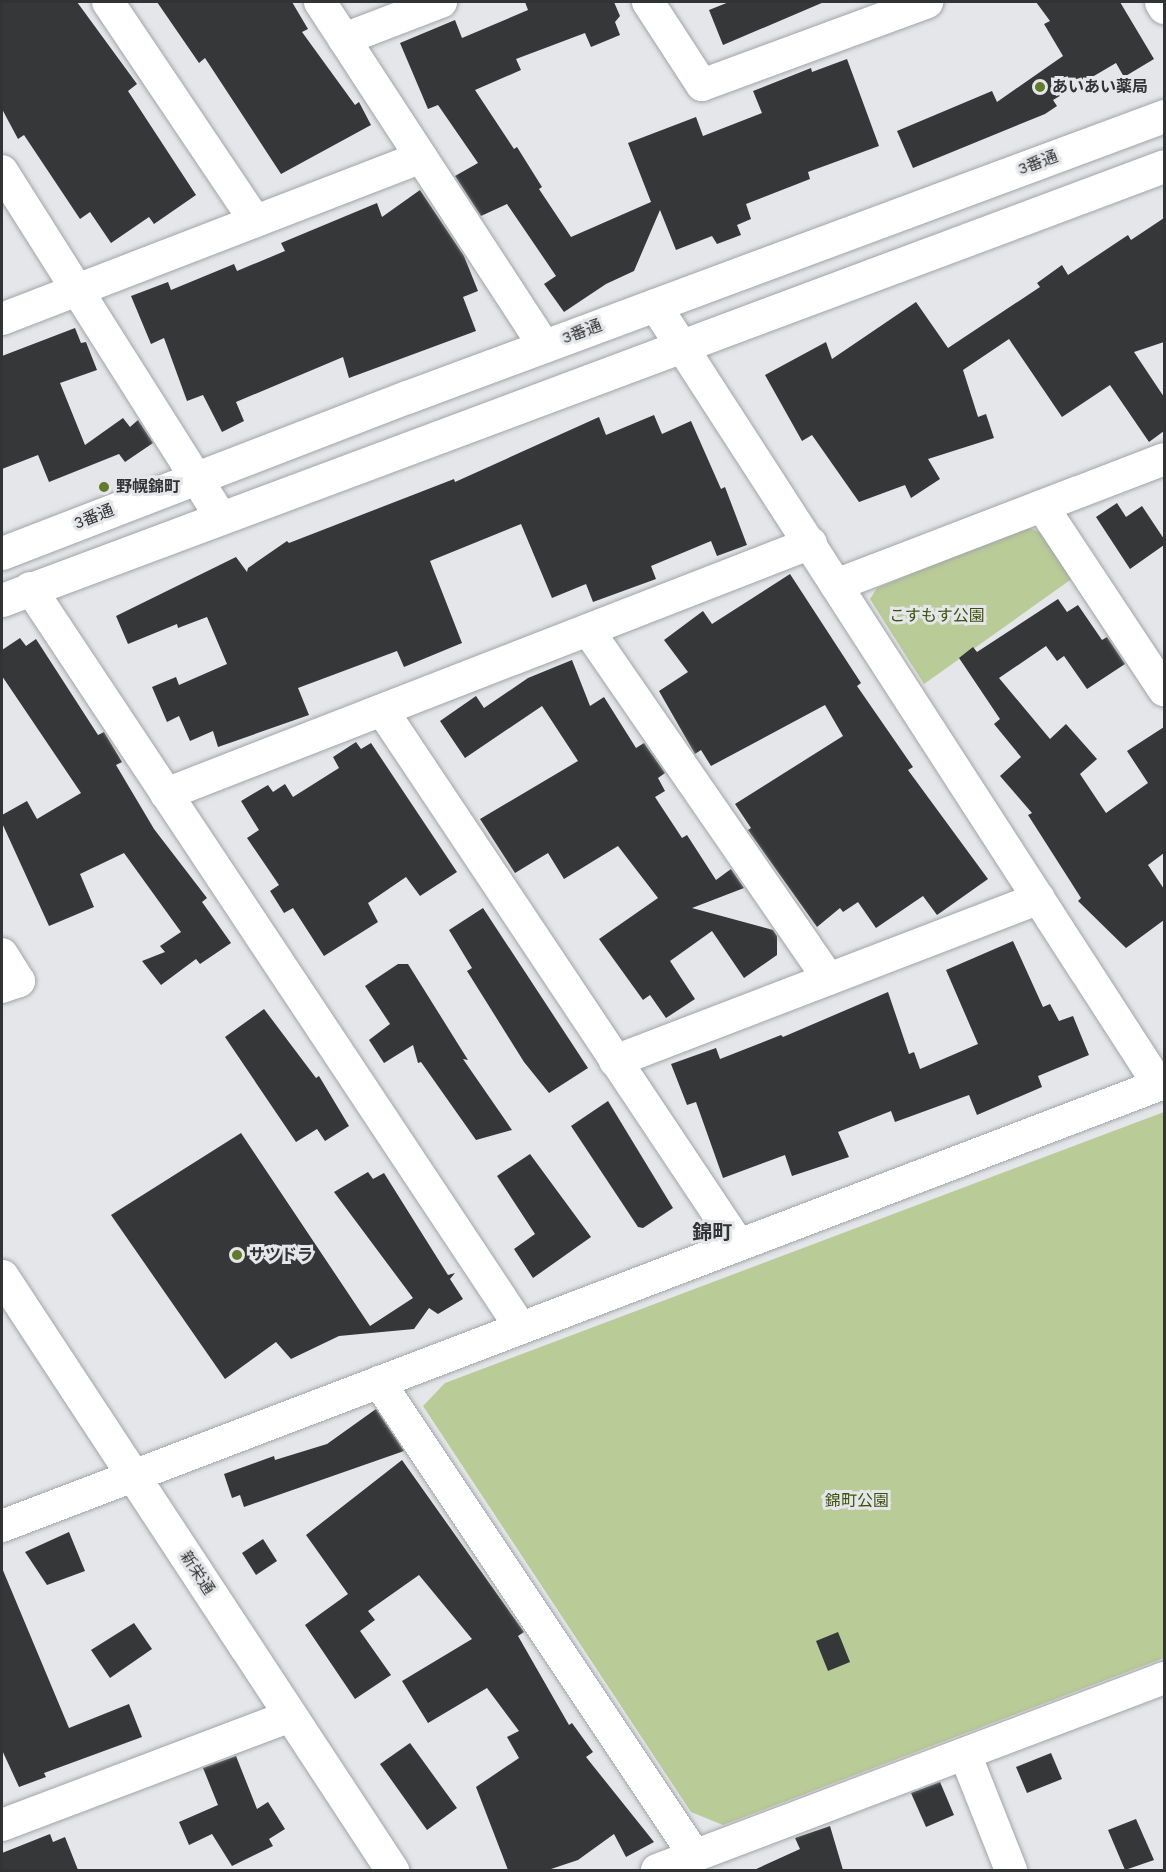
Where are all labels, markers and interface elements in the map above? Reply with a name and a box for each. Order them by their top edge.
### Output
place label: あいあい薬局 [1052,77,1148,97]
marker: あいあい薬局 [1033,80,1047,94]
street label: 3番通 [1015,147,1061,179]
street label: 3番通 [559,316,605,348]
place label: 野幌錦町 [116,477,180,497]
marker: 野幌錦町 [97,480,111,494]
street label: 3番通 [71,501,117,533]
park label: こすもす公園 [889,606,985,626]
district label: 錦町 [692,1220,732,1244]
place label: サツドラ [249,1245,313,1265]
marker: サツドラ [230,1248,244,1262]
park label: 錦町公園 [825,1491,889,1511]
street label: 新栄通 [176,1548,218,1598]

